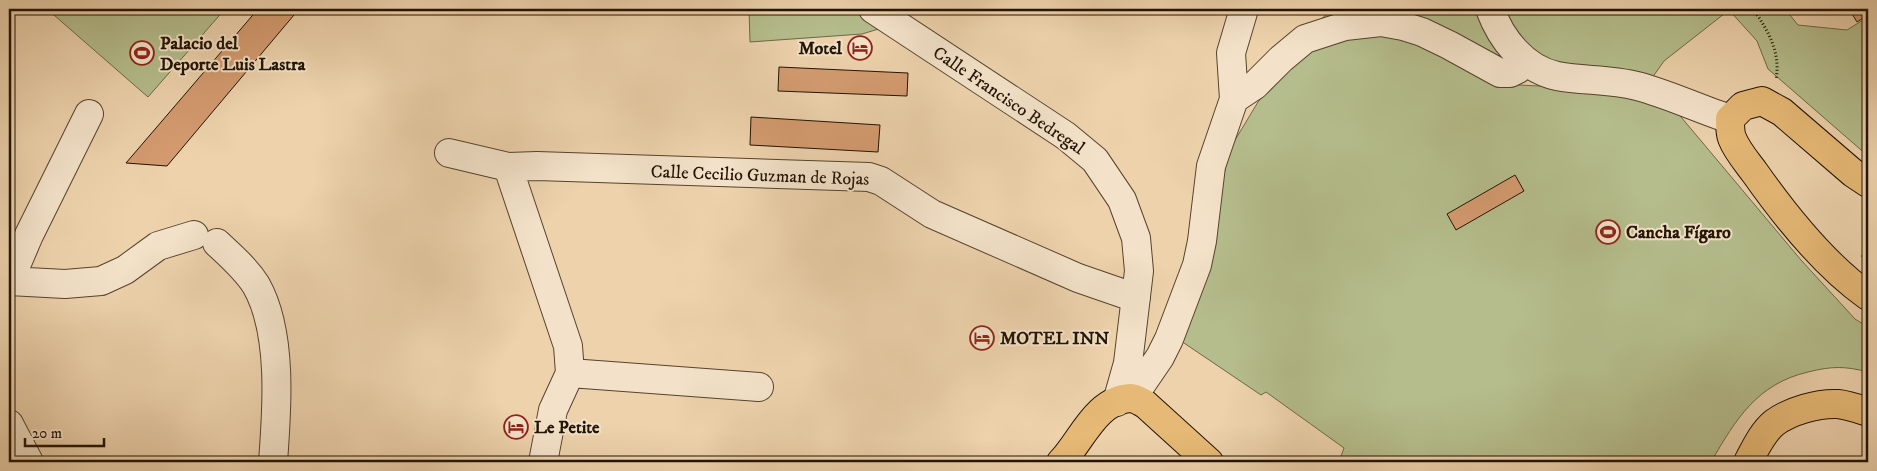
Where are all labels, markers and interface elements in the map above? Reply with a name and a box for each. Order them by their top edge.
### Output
place label: Palacio del Deporte Luis Lastra [160,33,306,76]
hotel icon: Motel [847,35,873,61]
place label: Motel [798,38,843,60]
sports icon: Palacio del Deporte Luis Lastra [129,40,155,66]
street label: Calle Francisco Bedregal [928,42,1089,160]
street label: Calle Cecilio Guzman de Rojas [650,161,870,191]
sports icon: Cancha Fígaro [1595,219,1621,245]
place label: Cancha Fígaro [1626,222,1731,244]
hotel icon: MOTEL INN [969,325,995,351]
place label: MOTEL INN [1000,328,1109,350]
hotel icon: Le Petite [503,414,529,440]
scale bar [25,416,104,448]
place label: Le Petite [534,417,600,439]
text: 20 m [32,424,62,443]

